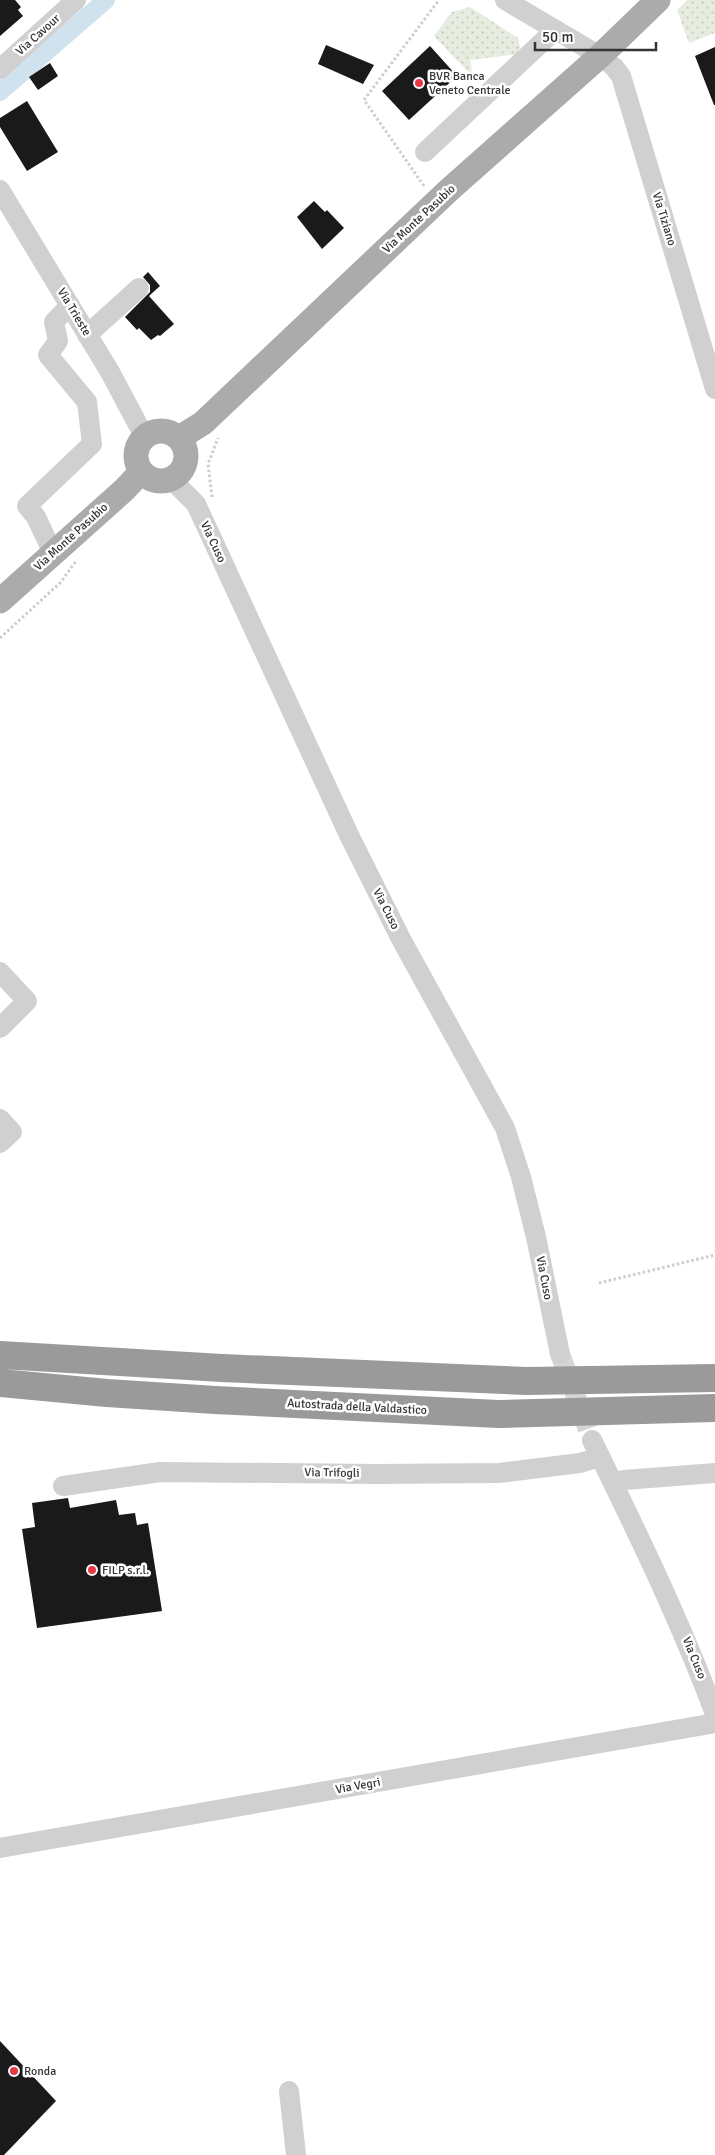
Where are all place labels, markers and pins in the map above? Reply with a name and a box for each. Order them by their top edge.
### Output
place label: BVR Banca Veneto Centrale [429,69,511,98]
marker: BVR Banca Veneto Centrale [413,77,425,89]
place label: FILP s.r.l. [102,1563,149,1578]
marker: FILP s.r.l. [86,1564,98,1576]
place label: Ronda [24,2064,56,2079]
marker: Ronda [8,2065,20,2077]

